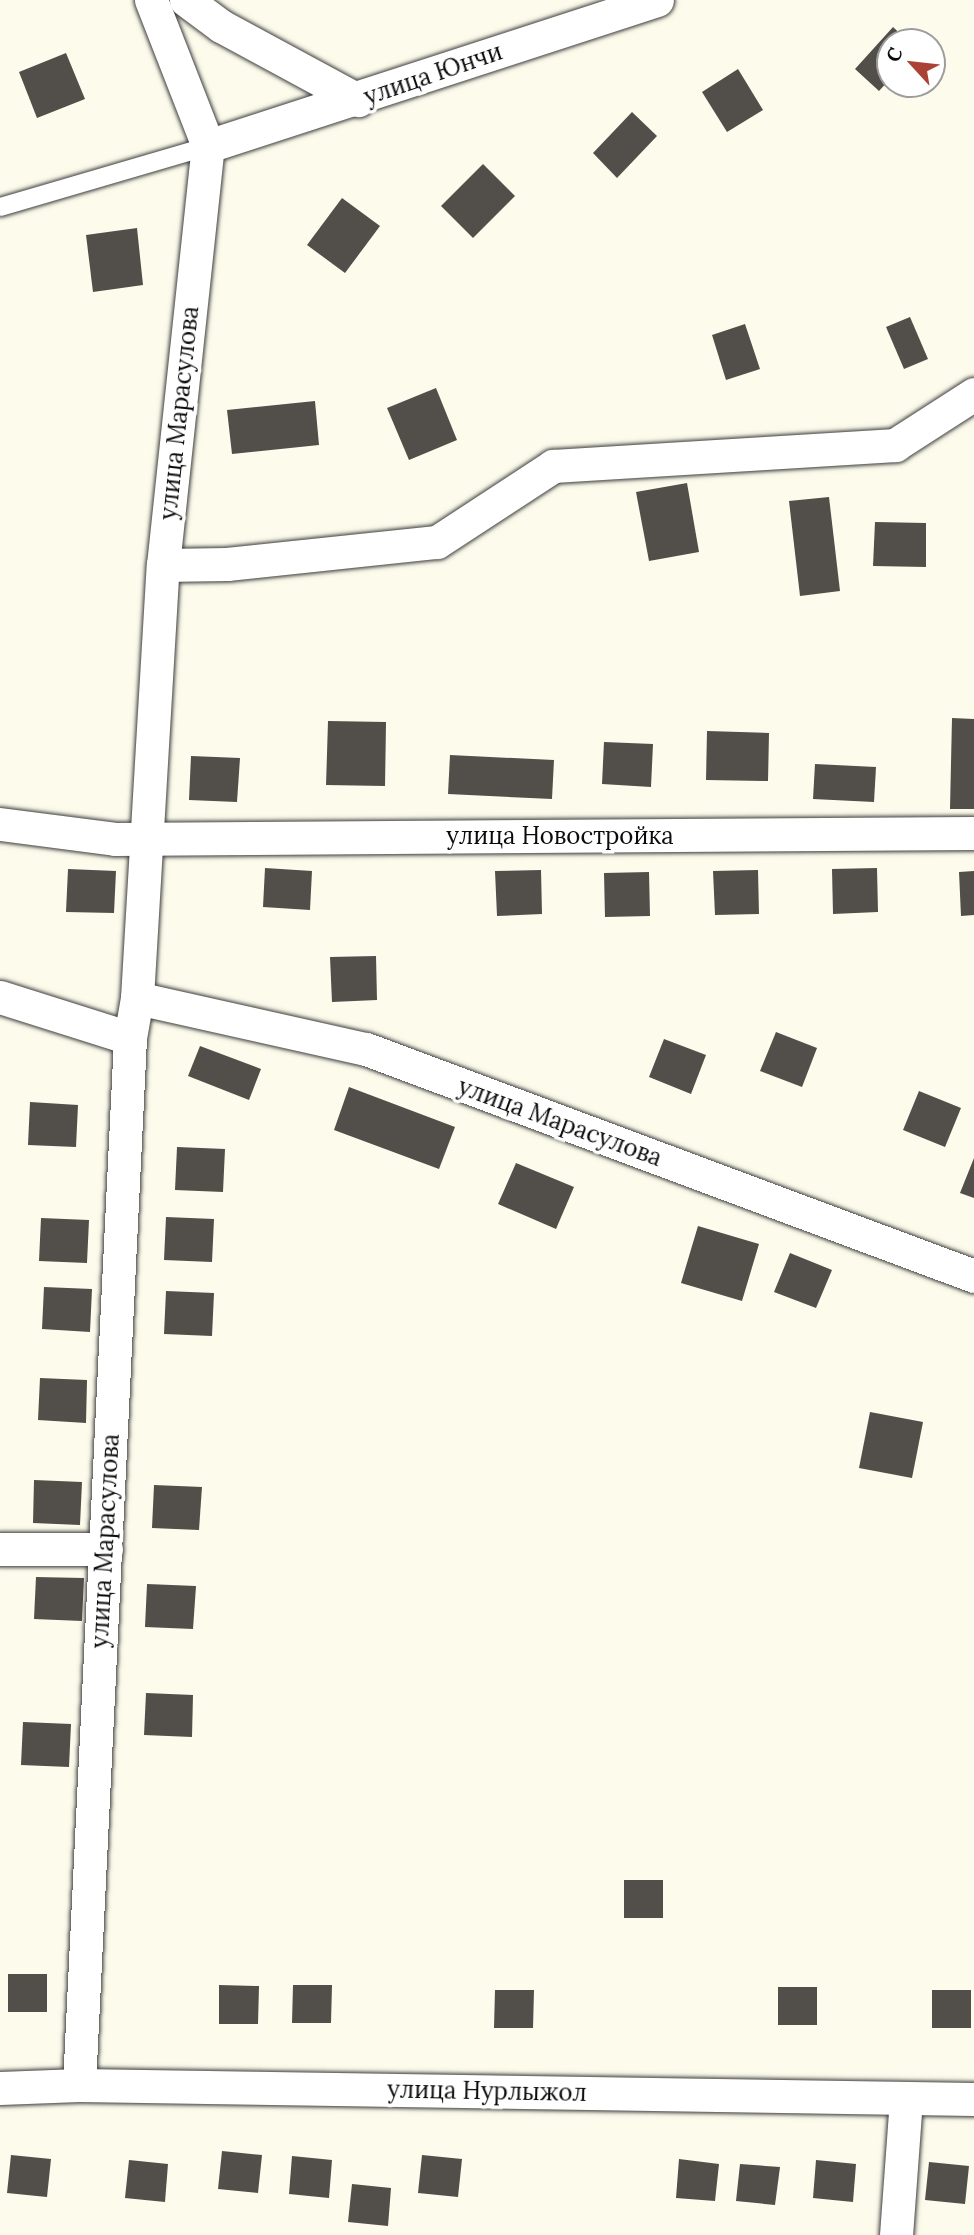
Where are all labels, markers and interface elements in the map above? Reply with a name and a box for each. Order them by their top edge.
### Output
north arrow [876,28,946,98]
street label: улица Юнчи [360,37,506,111]
text: С [880,43,908,66]
street label: улица Марасулова [153,305,205,521]
street label: улица Новостройка [446,822,674,850]
street label: улица Марасулова [454,1072,666,1172]
street label: улица Марасулова [85,1433,125,1649]
street label: улица Нурлыжол [387,2075,587,2107]

